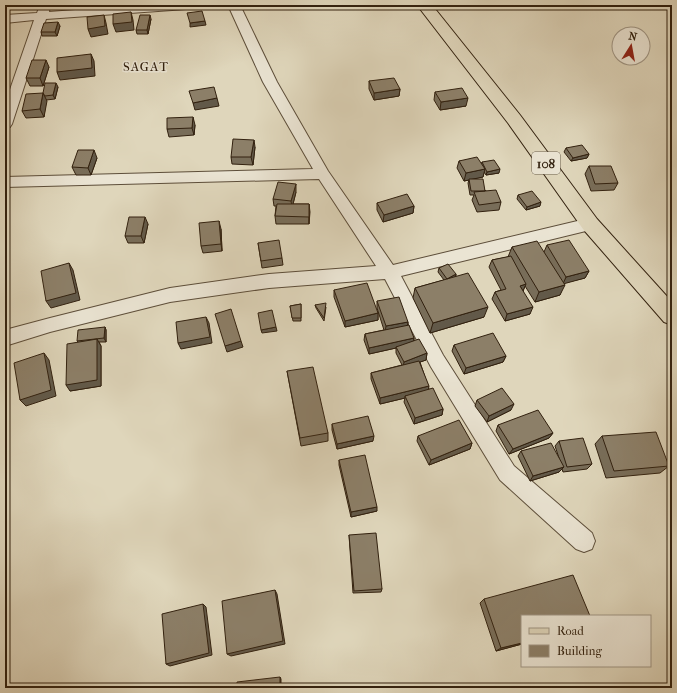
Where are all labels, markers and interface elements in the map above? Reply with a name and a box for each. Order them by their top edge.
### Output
north arrow [611,26,651,66]
text: N [627,29,639,44]
district label: SAGAT [123,59,169,74]
road number: 108 [532,152,560,174]
legend [521,615,651,667]
text: Road [557,624,584,638]
text: Building [557,644,602,658]

